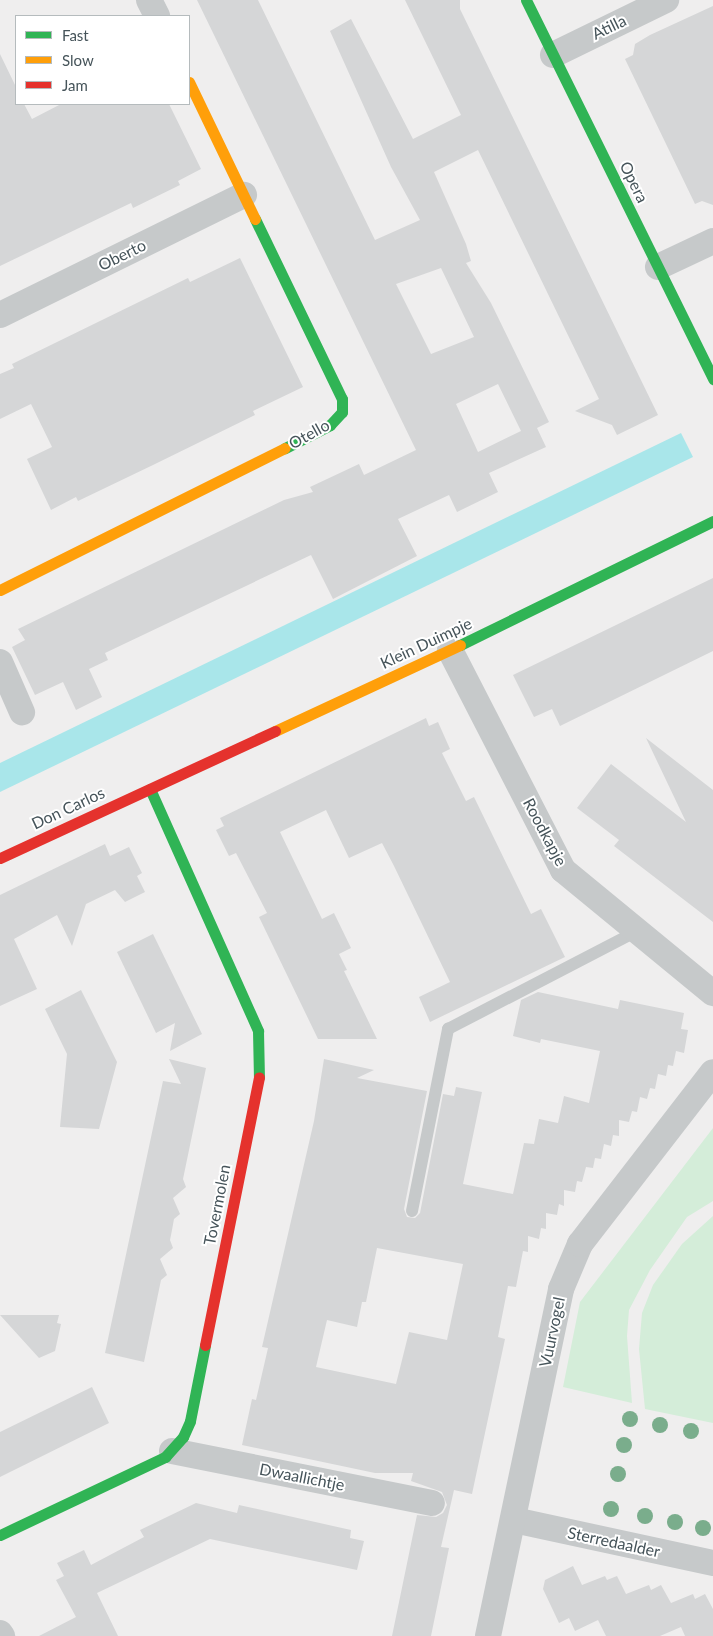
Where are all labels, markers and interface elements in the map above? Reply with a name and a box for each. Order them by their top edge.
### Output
street label: Atilla [589,11,629,43]
legend [15,15,190,105]
text: Fast [62,26,89,44]
text: Slow [62,51,94,69]
text: Jam [62,76,88,94]
street label: Opera [616,158,652,206]
street label: Oberto [95,235,149,275]
street label: Otello [285,415,333,453]
street label: Klein Duimpje [377,613,475,673]
street label: Don Carlos [28,783,108,833]
street label: Roodkapje [519,795,571,869]
street label: Tovermolen [200,1163,234,1247]
street label: Vuurvogel [535,1295,569,1369]
street label: Dwaallichtje [258,1459,346,1495]
street label: Sterredaalder [566,1523,662,1561]

